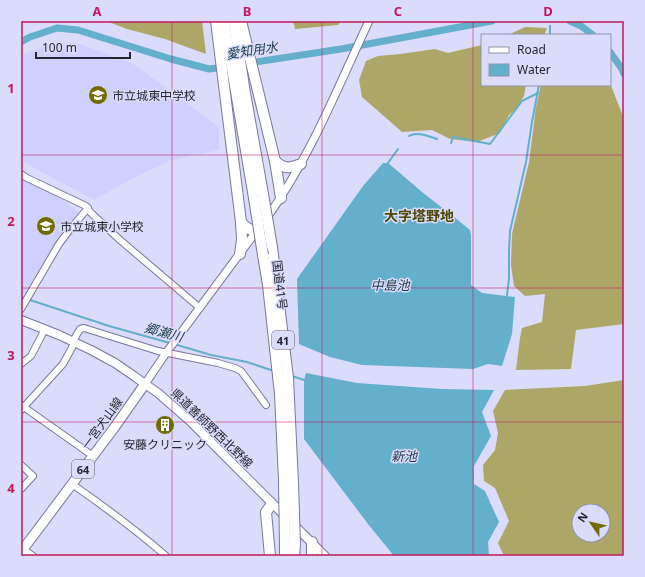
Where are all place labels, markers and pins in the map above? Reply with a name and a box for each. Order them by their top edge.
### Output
school or university icon: 市立城東中学校 [87,84,109,106]
place label: 市立城東中学校 [112,87,196,104]
school or university icon: 市立城東小学校 [35,215,57,237]
place label: 市立城東小学校 [60,218,144,235]
building icon: 安藤クリニック [154,414,176,436]
place label: 安藤クリニック [123,436,207,453]

